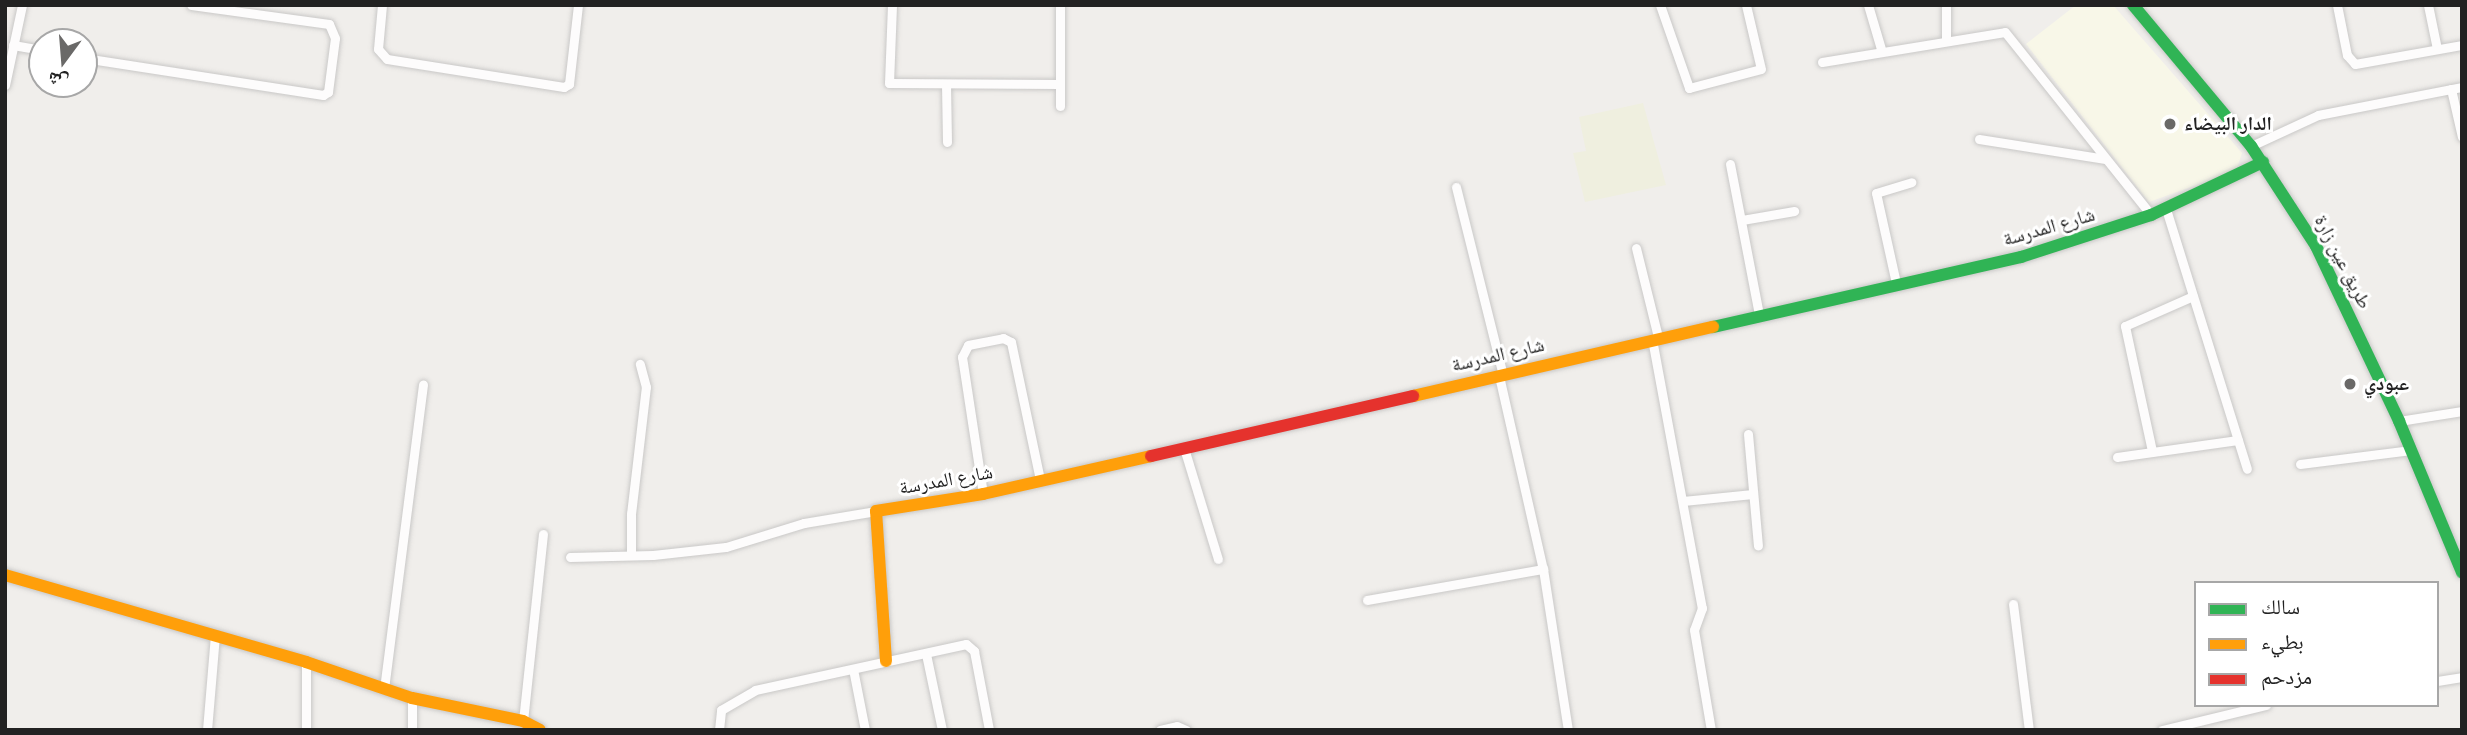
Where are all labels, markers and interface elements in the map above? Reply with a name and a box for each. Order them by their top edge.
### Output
north arrow [28,28,98,98]
text: ش [45,68,70,95]
place label: الدار البيضاء [2184,113,2272,135]
marker: الدار البيضاء [2162,116,2178,132]
street label: شارع المدرسة [2001,203,2097,251]
street label: طريق عين زارة [2310,211,2376,313]
street label: شارع المدرسة [1449,333,1547,377]
place label: عبودي [2364,373,2409,395]
marker: عبودي [2342,376,2358,392]
street label: شارع المدرسة [898,461,994,499]
legend [2194,581,2439,707]
text: سالك [2261,594,2300,618]
text: بطيء [2261,629,2304,653]
text: مزدحم [2261,664,2312,688]

